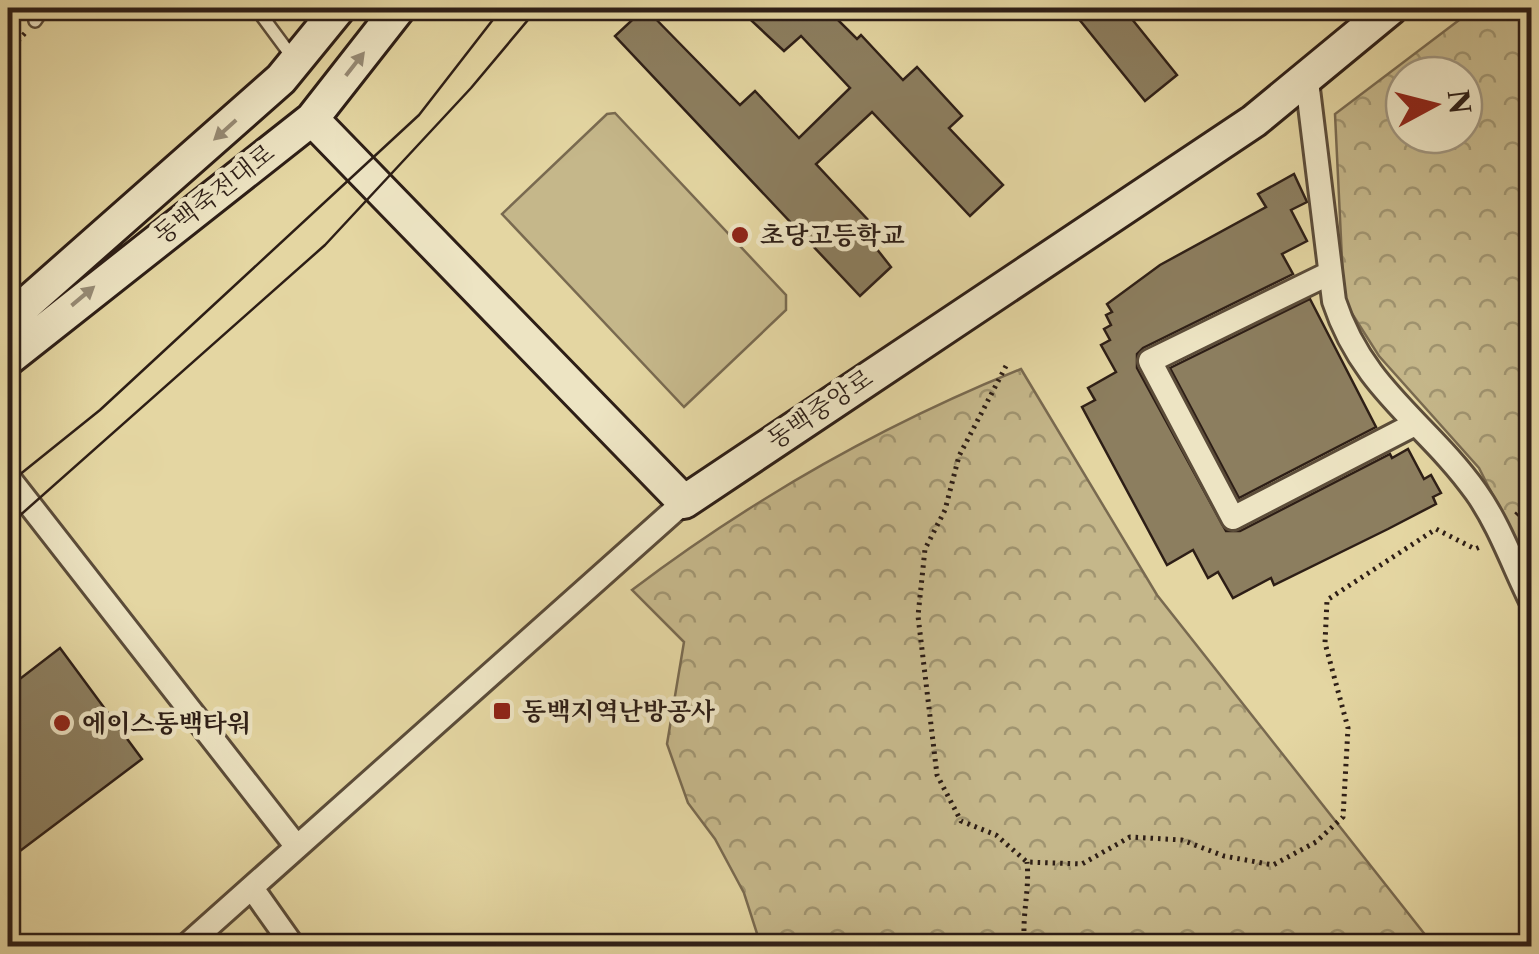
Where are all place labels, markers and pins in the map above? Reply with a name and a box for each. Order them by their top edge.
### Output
place label: 초당고등학교 [760,220,905,251]
marker: 초당고등학교 [729,224,751,246]
place label: 동백지역난방공사 [522,696,715,727]
marker: 동백지역난방공사 [491,700,513,722]
place label: 에이스동백타워 [82,708,251,739]
marker: 에이스동백타워 [51,712,73,734]

